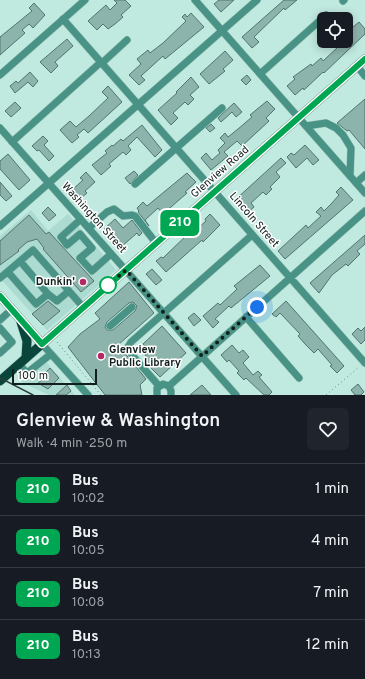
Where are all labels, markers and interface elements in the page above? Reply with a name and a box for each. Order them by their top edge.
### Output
map controls [317,12,353,48]
button: locate [317,12,353,48]
street label: Glenview Road [188,143,252,201]
street label: Washington Street [58,180,130,256]
street label: Lincoln Street [226,189,282,251]
line badge: 210 [157,210,203,236]
text: 210 [168,214,192,231]
place label: Dunkin' [36,275,75,289]
unlabelled marker [99,276,117,294]
marker: Dunkin' [78,277,88,287]
your location [247,297,267,317]
place label: Glenview Public Library [109,343,181,370]
marker: Glenview Public Library [96,351,106,361]
scale bar [12,367,97,386]
text: 100 m [18,369,48,383]
button: heart [307,408,349,450]
text: Glenview & Washington [16,409,220,433]
text: Walk · 4 min · 250 m [16,436,127,452]
text: Bus [72,472,99,491]
text: 1 min [315,480,349,499]
text: 210 [26,481,50,498]
text: 10:02 [72,491,104,507]
text: Bus [72,524,99,543]
text: 4 min [311,532,349,551]
text: 210 [26,533,50,550]
text: 10:05 [72,543,105,559]
text: Bus [72,576,99,595]
text: 7 min [313,584,349,603]
text: 210 [26,585,50,602]
text: 10:08 [72,595,104,611]
text: Bus [72,628,99,647]
text: 12 min [306,636,349,655]
text: 210 [26,637,50,654]
text: 10:13 [72,647,101,663]

